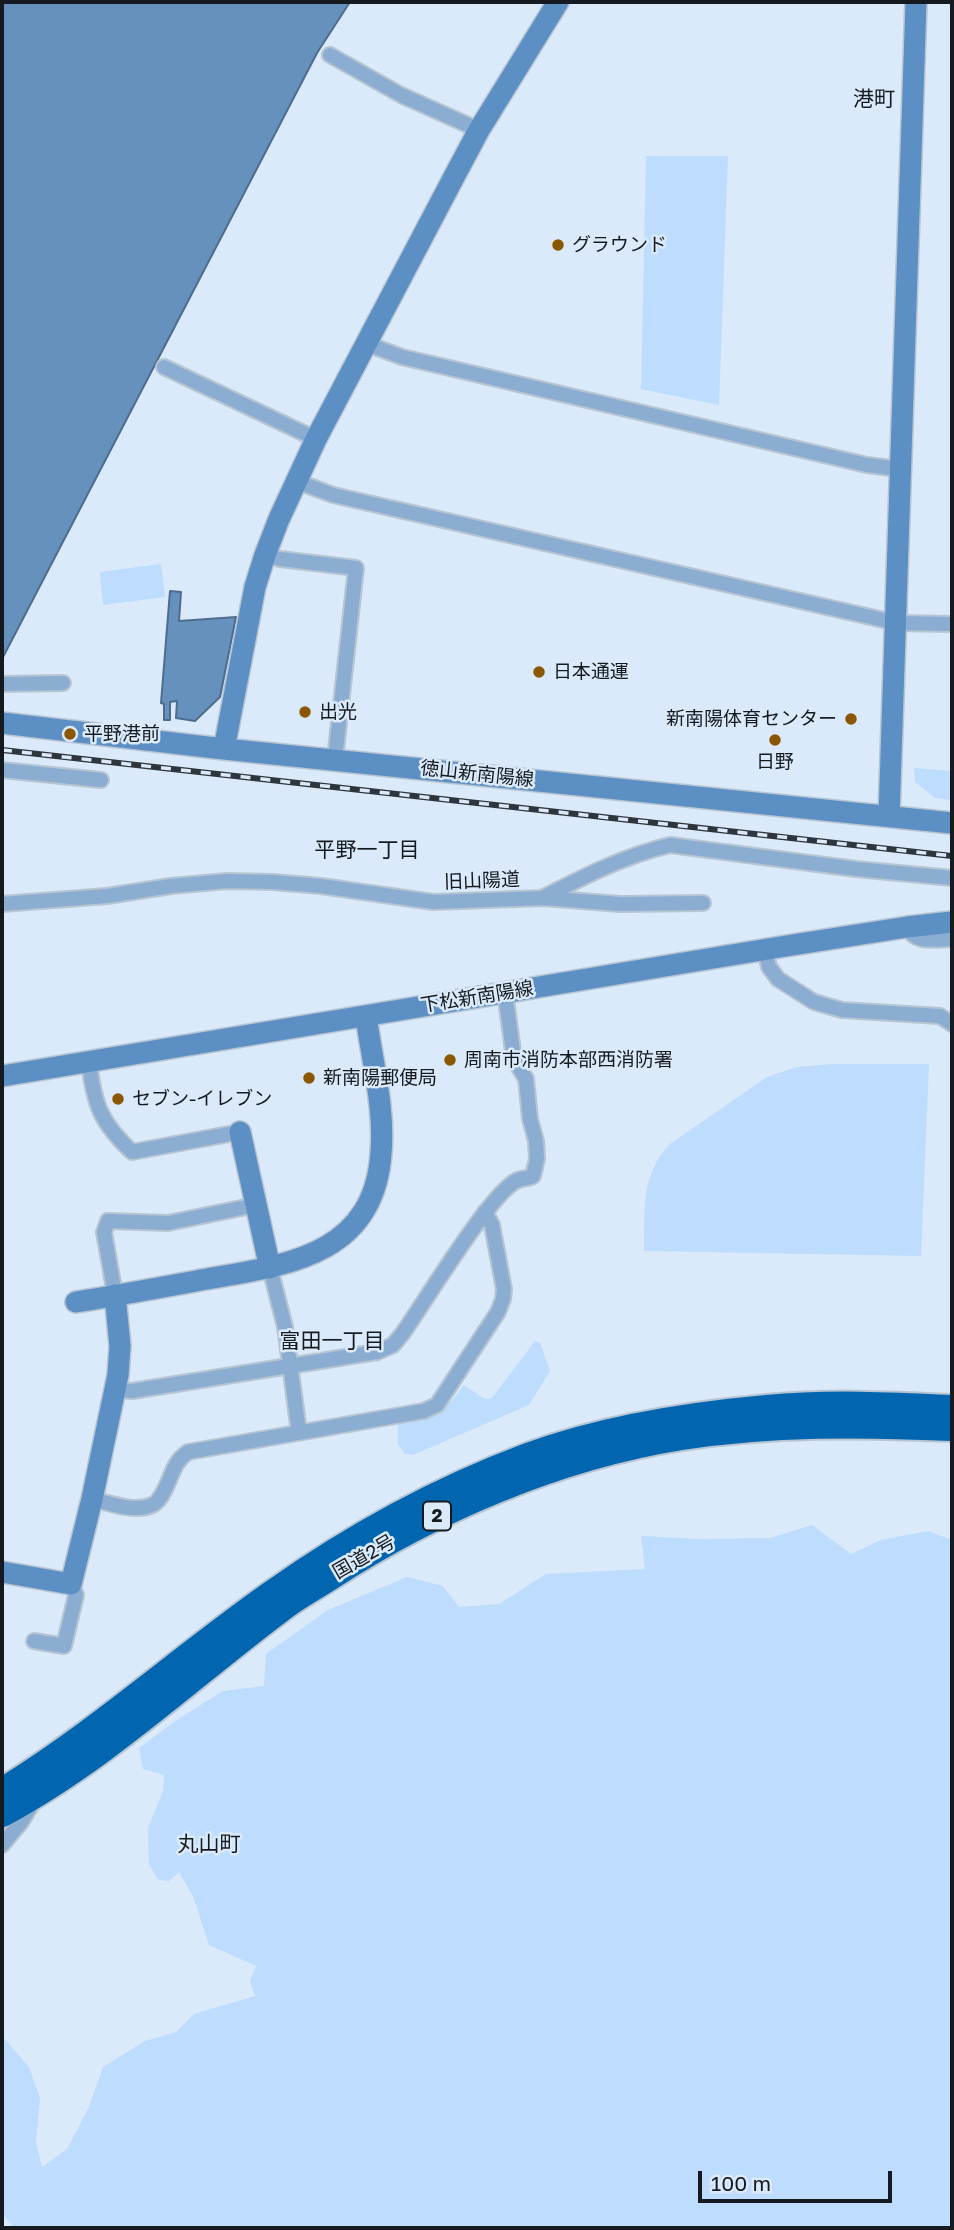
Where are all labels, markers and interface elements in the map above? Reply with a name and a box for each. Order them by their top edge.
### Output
district label: 港町 [853,86,895,112]
place label: グラウンド [572,234,667,256]
marker: グラウンド [550,237,566,253]
place label: 日本通運 [553,661,629,683]
marker: 日本通運 [531,664,547,680]
place label: 出光 [319,701,357,723]
marker: 出光 [297,704,313,720]
place label: 新南陽体育センター [666,708,837,730]
marker: 新南陽体育センター [843,711,859,727]
place label: 平野港前 [84,723,160,745]
marker: 平野港前 [62,726,78,742]
marker: 日野 [767,732,783,748]
place label: 日野 [756,751,794,773]
street label: 徳山新南陽線 [419,757,535,791]
district label: 平野一丁目 [315,837,419,863]
street label: 旧山陽道 [444,868,520,894]
street label: 下松新南陽線 [419,977,535,1017]
place label: 周南市消防本部西消防署 [464,1049,673,1071]
marker: 周南市消防本部西消防署 [442,1052,458,1068]
place label: 新南陽郵便局 [323,1067,437,1089]
marker: 新南陽郵便局 [301,1070,317,1086]
place label: セブン-イレブン [132,1088,272,1110]
marker: セブン-イレブン [110,1091,126,1107]
district label: 富田一丁目 [280,1328,384,1354]
road number: 2 [423,1502,451,1531]
street label: 国道2号 [329,1530,399,1584]
district label: 丸山町 [178,1831,240,1857]
scale bar [702,2156,896,2200]
text: 100 m [711,2170,771,2196]

